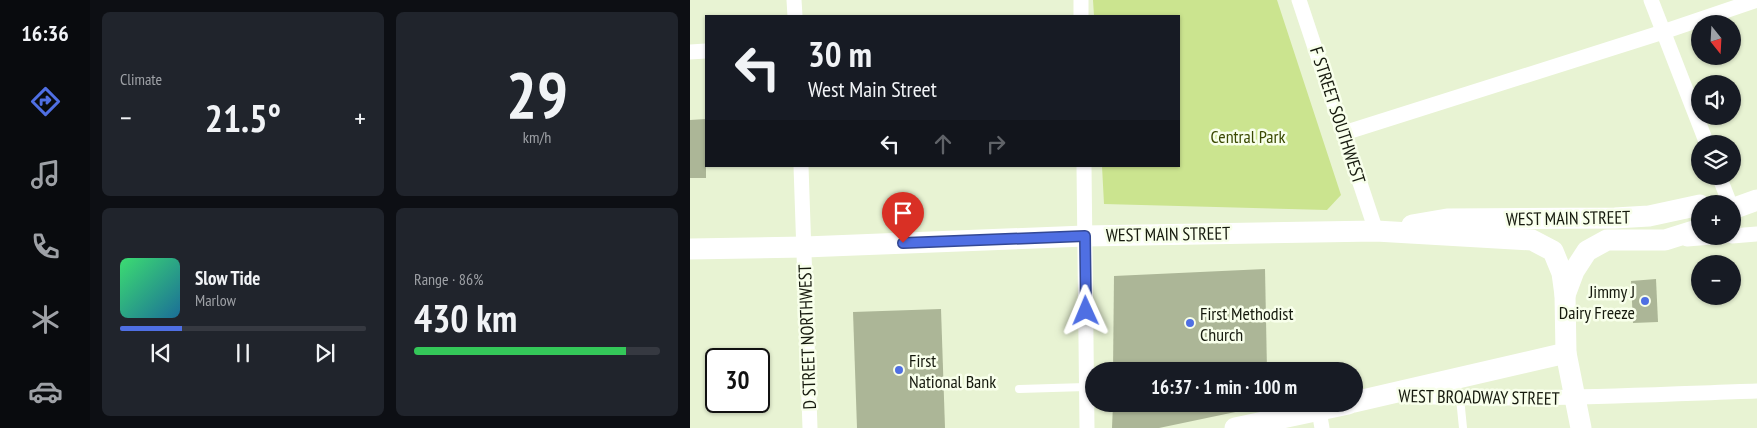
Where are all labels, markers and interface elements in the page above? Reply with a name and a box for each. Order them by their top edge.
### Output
north arrow [1691,15,1741,65]
map controls [1691,15,1741,305]
text: 16:36 [21,19,69,47]
text: 30 m [808,31,872,77]
icon: left [725,35,790,100]
street label: F STREET SOUTHWEST [1305,44,1371,186]
text: 29 [506,52,568,136]
text: Climate [120,69,162,89]
text: West Main Street [808,75,937,103]
button: sound [1691,75,1741,125]
icon: directions [28,84,63,119]
text: 21.5° [205,93,281,142]
text: − [120,99,132,136]
text: + [354,99,366,136]
park label: Central Park [1211,125,1285,148]
text: km/h [523,127,551,147]
icon: left [876,130,904,158]
icon: ahead [929,130,957,158]
icon: right [982,130,1010,158]
button: layers [1691,135,1741,185]
icon: music [28,157,63,192]
pin [882,192,924,243]
button: + [1691,195,1741,245]
icon: arrive [889,199,917,227]
street label: WEST MAIN STREET [1506,205,1630,231]
street label: WEST MAIN STREET [1106,221,1230,247]
icon: phone [28,229,63,264]
button: − [1691,255,1741,305]
street label: D STREET NORTHWEST [793,264,821,410]
text: Slow Tide [195,266,260,290]
text: Range · 86% [414,269,483,289]
place label: Jimmy J Dairy Freeze [1559,280,1635,324]
position arrow [1059,284,1111,336]
text: Marlow [195,290,236,310]
text: 430 km [414,293,517,342]
marker: Jimmy J Dairy Freeze [1639,295,1651,307]
icon: climate [28,302,63,337]
place label: First Methodist Church [1200,302,1293,346]
marker: First Methodist Church [1184,317,1196,329]
icon: previous [147,339,175,367]
icon: pause [229,339,257,367]
icon: next [311,339,339,367]
speed limit sign: 30 [705,348,770,413]
place label: First National Bank [909,349,996,393]
marker: First National Bank [893,364,905,376]
icon: car [28,374,63,409]
text: 16:37 · 1 min · 100 m [1151,375,1297,399]
street label: WEST BROADWAY STREET [1398,384,1560,410]

